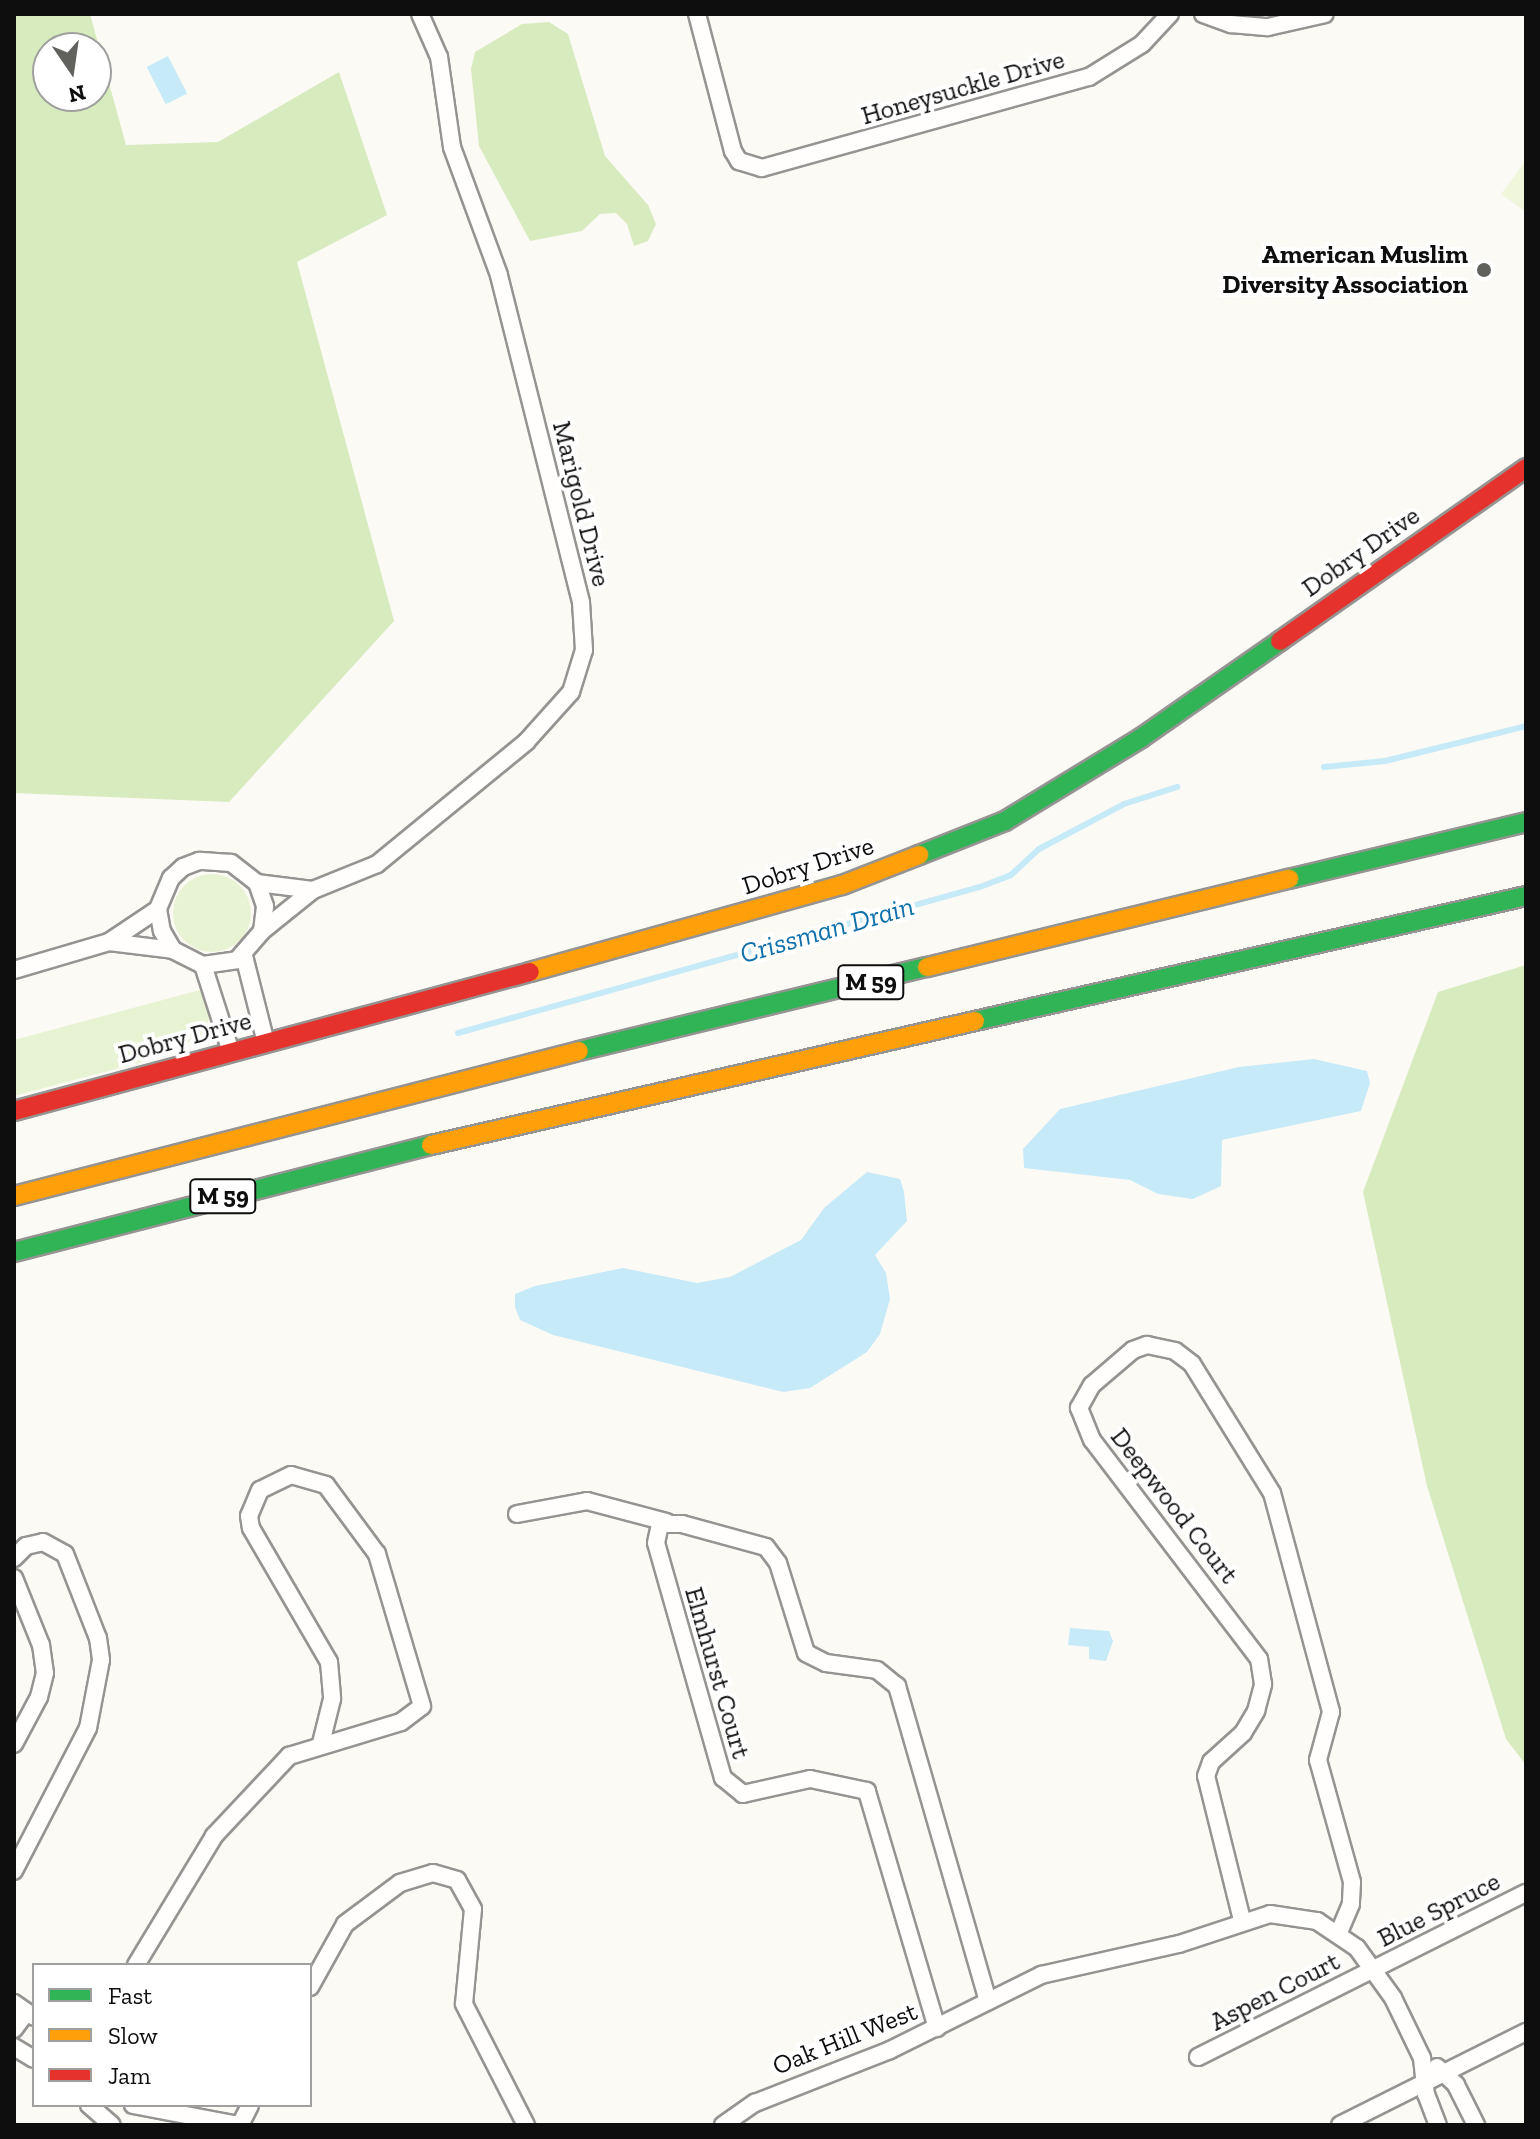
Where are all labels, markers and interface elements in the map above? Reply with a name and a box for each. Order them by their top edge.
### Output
north arrow [32,32,112,112]
street label: Honeysuckle Drive [858,44,1068,132]
text: N [66,79,88,109]
place label: American Muslim Diversity Association [1221,239,1468,300]
marker: American Muslim Diversity Association [1475,261,1493,279]
street label: Marigold Drive [545,418,617,590]
street label: Dobry Drive [1296,500,1426,604]
street label: Dobry Drive [738,830,878,902]
water label: Crissman Drain [736,889,918,971]
road number: M 59 [837,962,905,1002]
street label: Dobry Drive [115,1005,255,1071]
road number: M 59 [189,1176,257,1216]
street label: Deepwood Court [1104,1422,1244,1590]
street label: Elmhurst Court [678,1584,756,1762]
street label: Blue Spruce [1373,1866,1505,1954]
street label: Aspen Court [1205,1946,1345,2038]
legend [32,1963,312,2107]
text: Fast [108,1981,152,2010]
street label: Oak Hill West [768,1996,922,2082]
text: Slow [108,2021,158,2050]
text: Jam [108,2061,151,2090]

